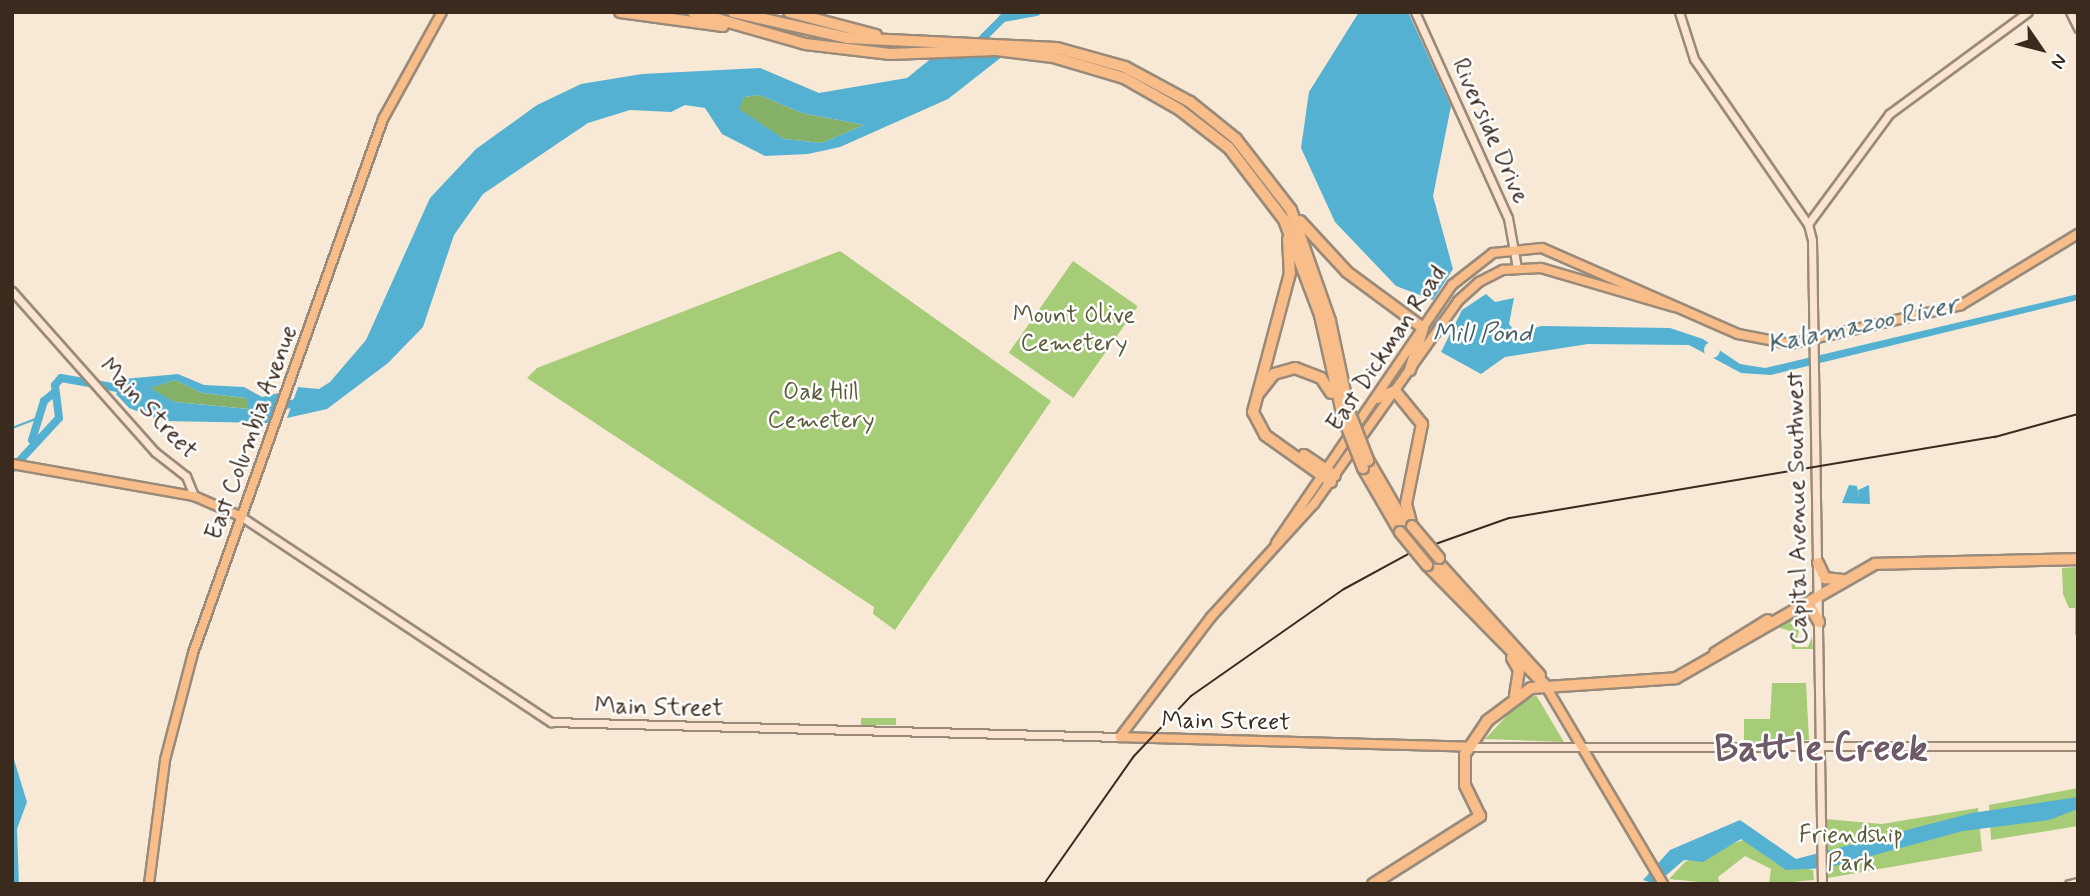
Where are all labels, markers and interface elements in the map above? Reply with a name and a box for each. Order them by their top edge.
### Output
north arrow [2006,14,2076,84]
text: N [2045,49,2072,74]
street label: Riverside Drive [1446,55,1534,207]
street label: East Dickman Road [1321,261,1453,437]
water label: Kalamazoo River [1765,291,1961,361]
park label: Mount Olive Cemetery [1012,302,1136,358]
water label: Mill Pond [1433,319,1531,351]
street label: East Columbia Avenue [199,321,305,545]
street label: Main Street [93,353,203,465]
street label: Capital Avenue Southwest [1781,377,1815,639]
park label: Oak Hill Cemetery [767,379,875,435]
street label: Main Street [595,692,723,724]
street label: Main Street [1162,706,1290,738]
district label: Battle Creek [1714,727,1928,773]
park label: Friendship Park [1799,822,1903,878]

